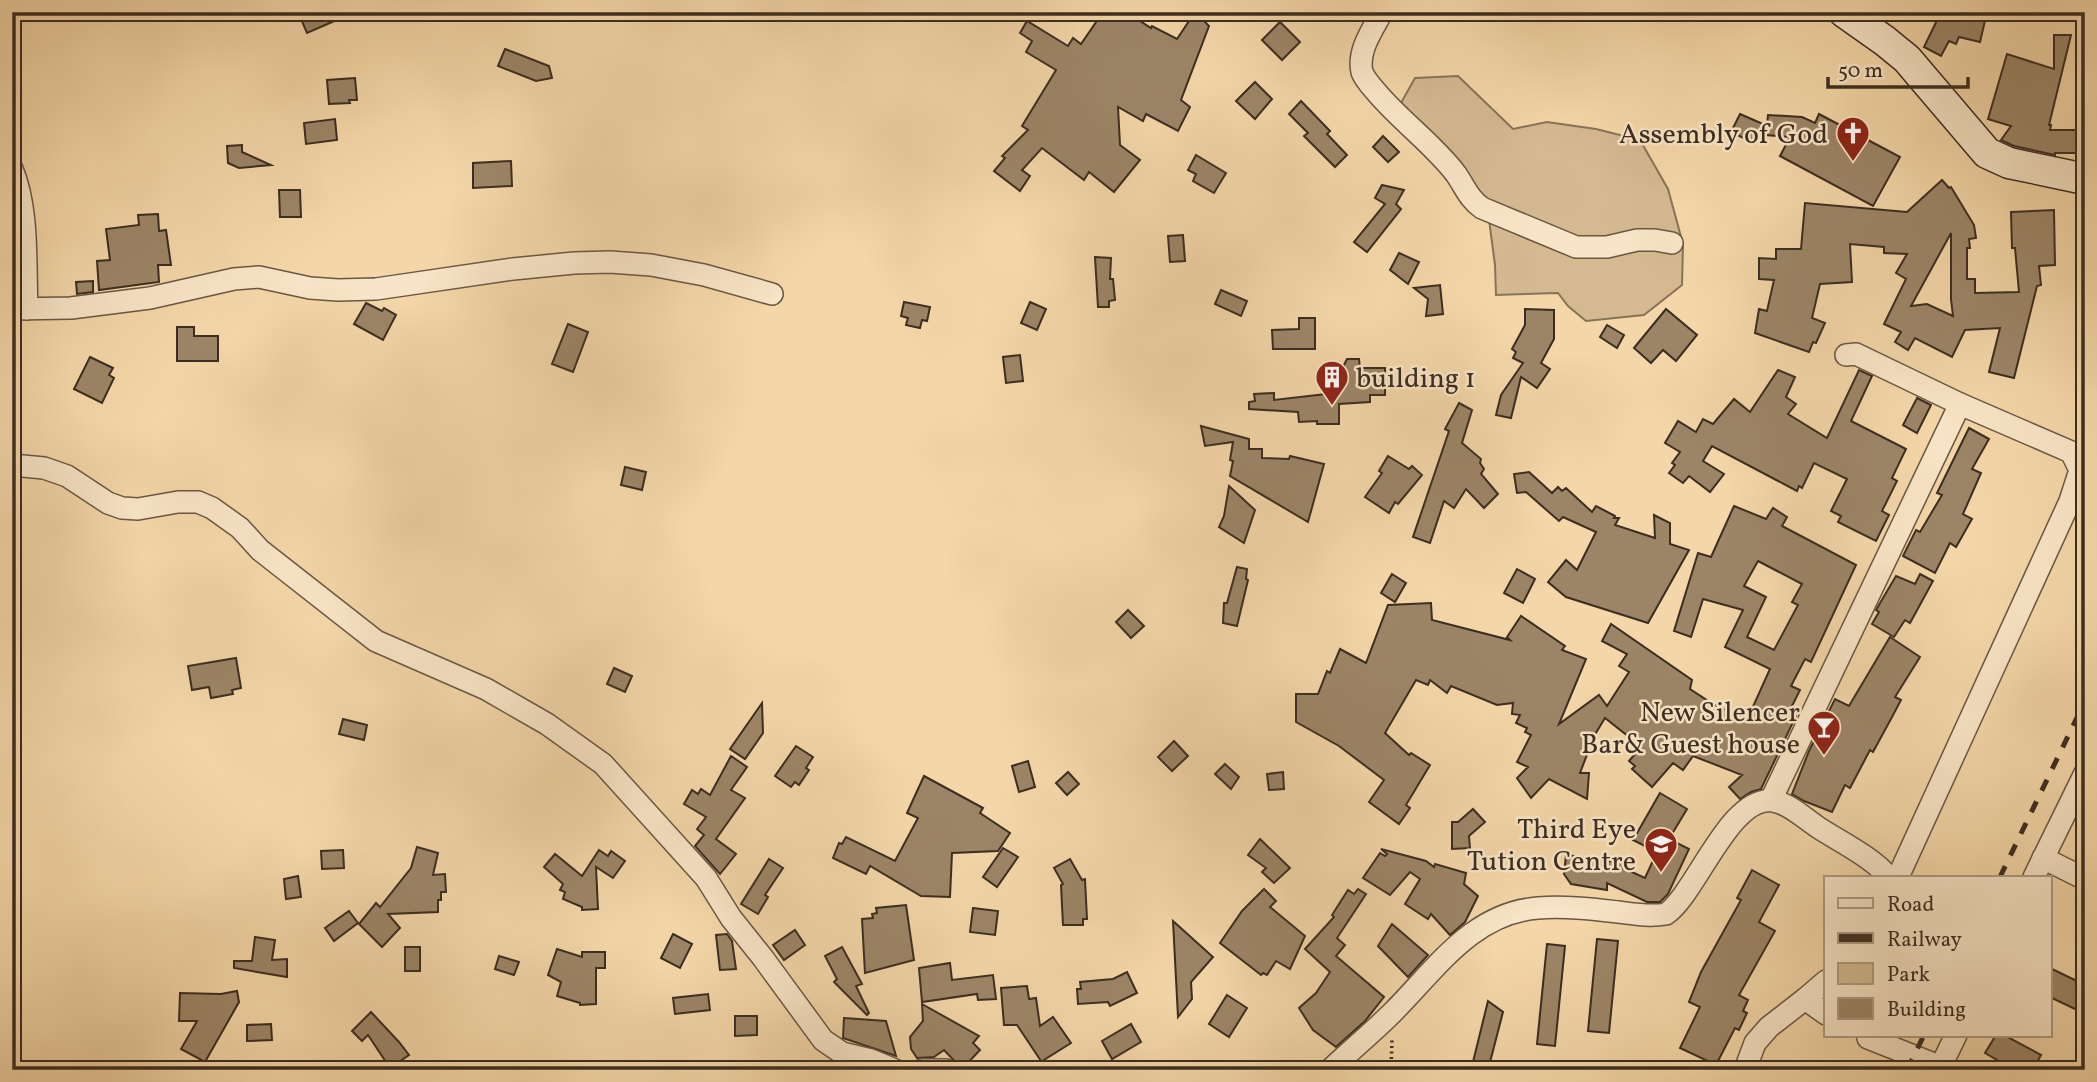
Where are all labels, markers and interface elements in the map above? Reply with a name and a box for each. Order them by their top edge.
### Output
scale bar [1828,46,1968,90]
text: 50 m [1838,57,1883,86]
church icon: Assembly of God [1834,114,1872,163]
place label: Assembly of God [1619,116,1828,155]
building icon: building 1 [1313,358,1351,407]
place label: building 1 [1356,360,1476,399]
place label: New Silencer Bar& Guest house [1581,694,1800,765]
bar icon: New Silencer Bar& Guest house [1805,708,1843,757]
place label: Third Eye Tution Centre [1467,811,1636,882]
school or university icon: Third Eye Tution Centre [1642,825,1680,874]
legend [1824,876,2052,1036]
text: Road [1887,891,1934,920]
text: Railway [1887,926,1963,955]
text: Park [1887,961,1930,990]
text: Building [1887,996,1966,1025]

